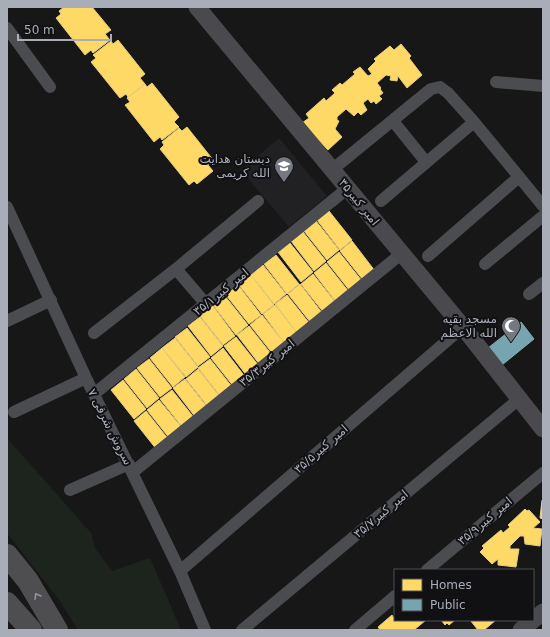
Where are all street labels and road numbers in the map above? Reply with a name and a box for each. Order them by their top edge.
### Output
street label: امیر کبیر۳۵ [335,176,382,229]
street label: امیر کبیر۳۵/۱ [191,266,252,319]
street label: امیر کبیر۳۵/۳ [237,337,298,390]
street label: سروش شرقی ۷ [84,387,135,468]
street label: امیر کبیر۳۵/۵ [291,422,351,477]
street label: امیر کبیر۳۵/۷ [351,487,412,542]
street label: امیر کبیر۳۵/۹ [455,494,516,549]

